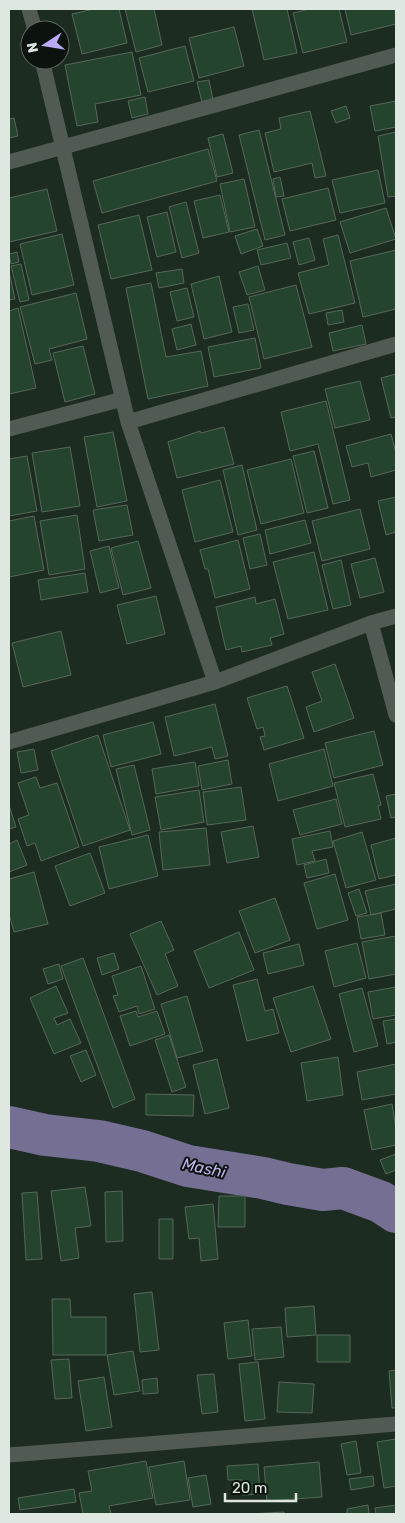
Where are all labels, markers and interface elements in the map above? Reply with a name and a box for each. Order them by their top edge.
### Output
north arrow [20,20,70,70]
text: N [23,41,42,54]
water label: Mashi [181,1154,229,1182]
scale bar [225,1470,296,1502]
text: 20 m [232,1479,267,1497]

